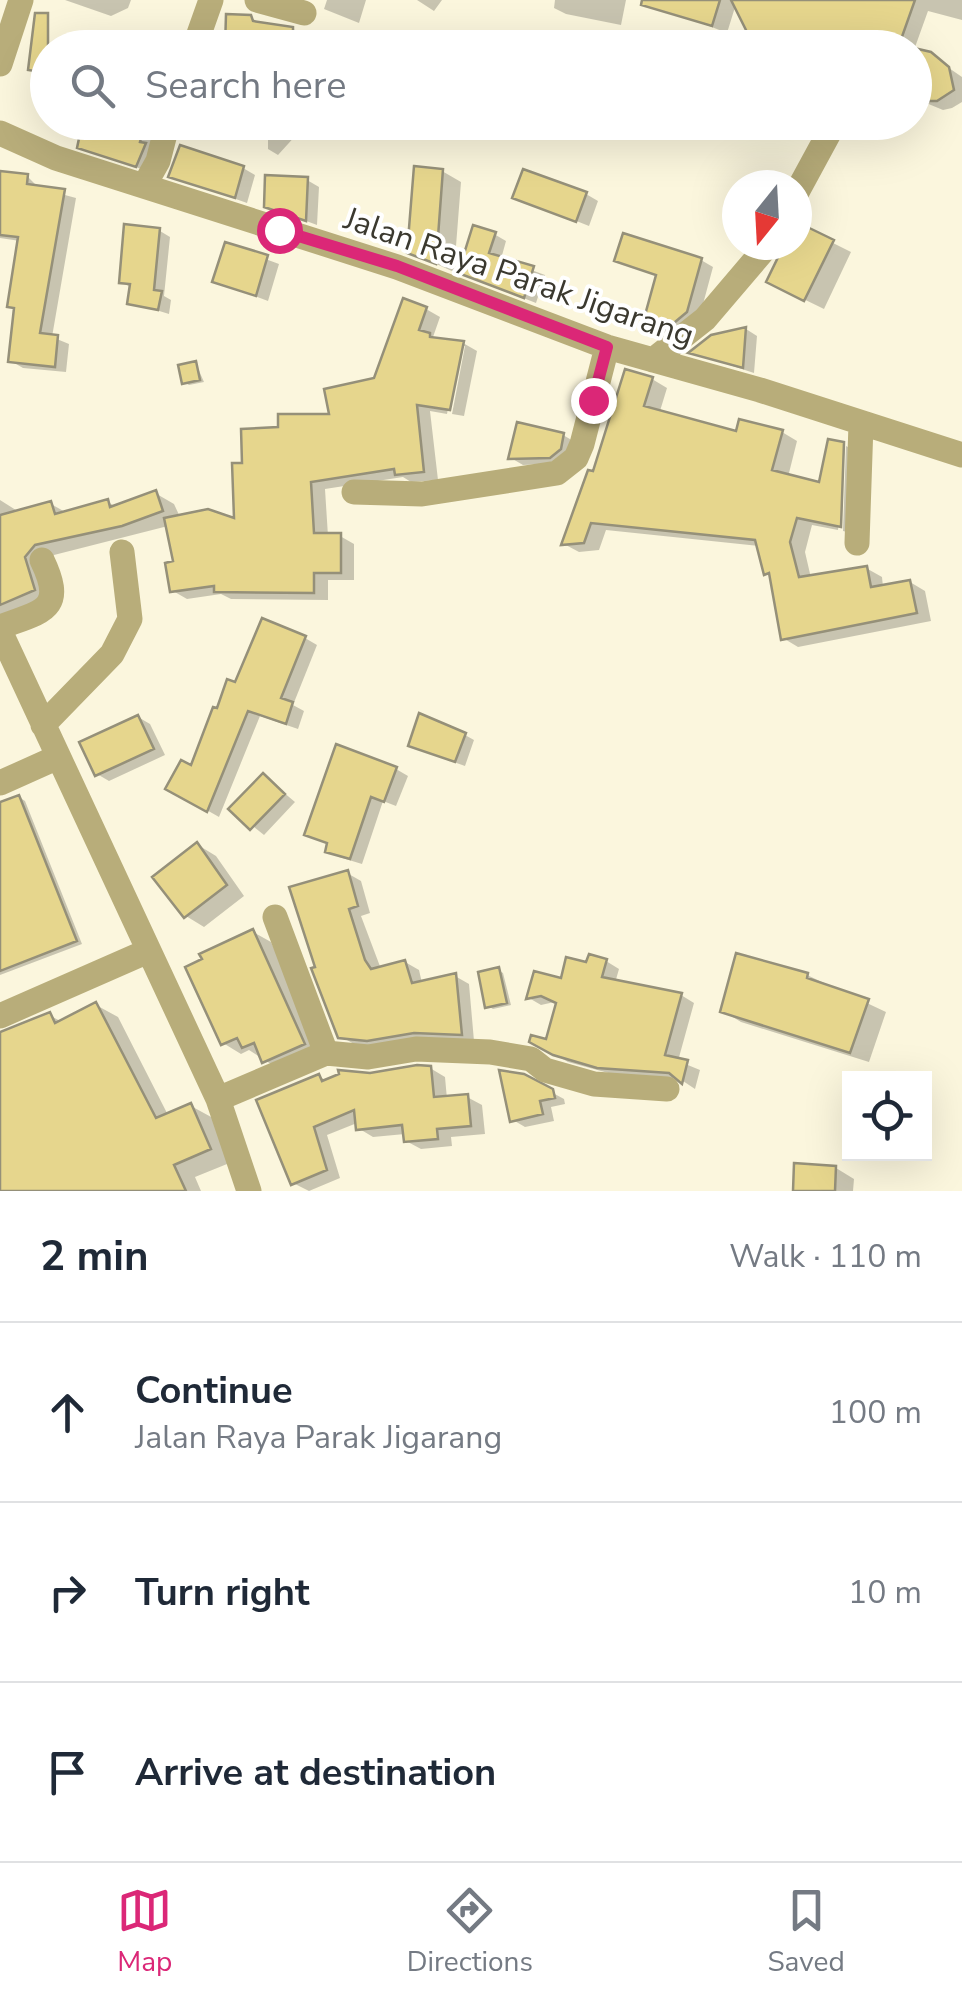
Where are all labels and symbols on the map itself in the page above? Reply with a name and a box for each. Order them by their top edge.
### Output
north arrow [722,170,812,260]
street label: Jalan Raya Parak Jigarang [337,197,700,357]
route start [257,208,303,254]
route end [571,378,617,424]

